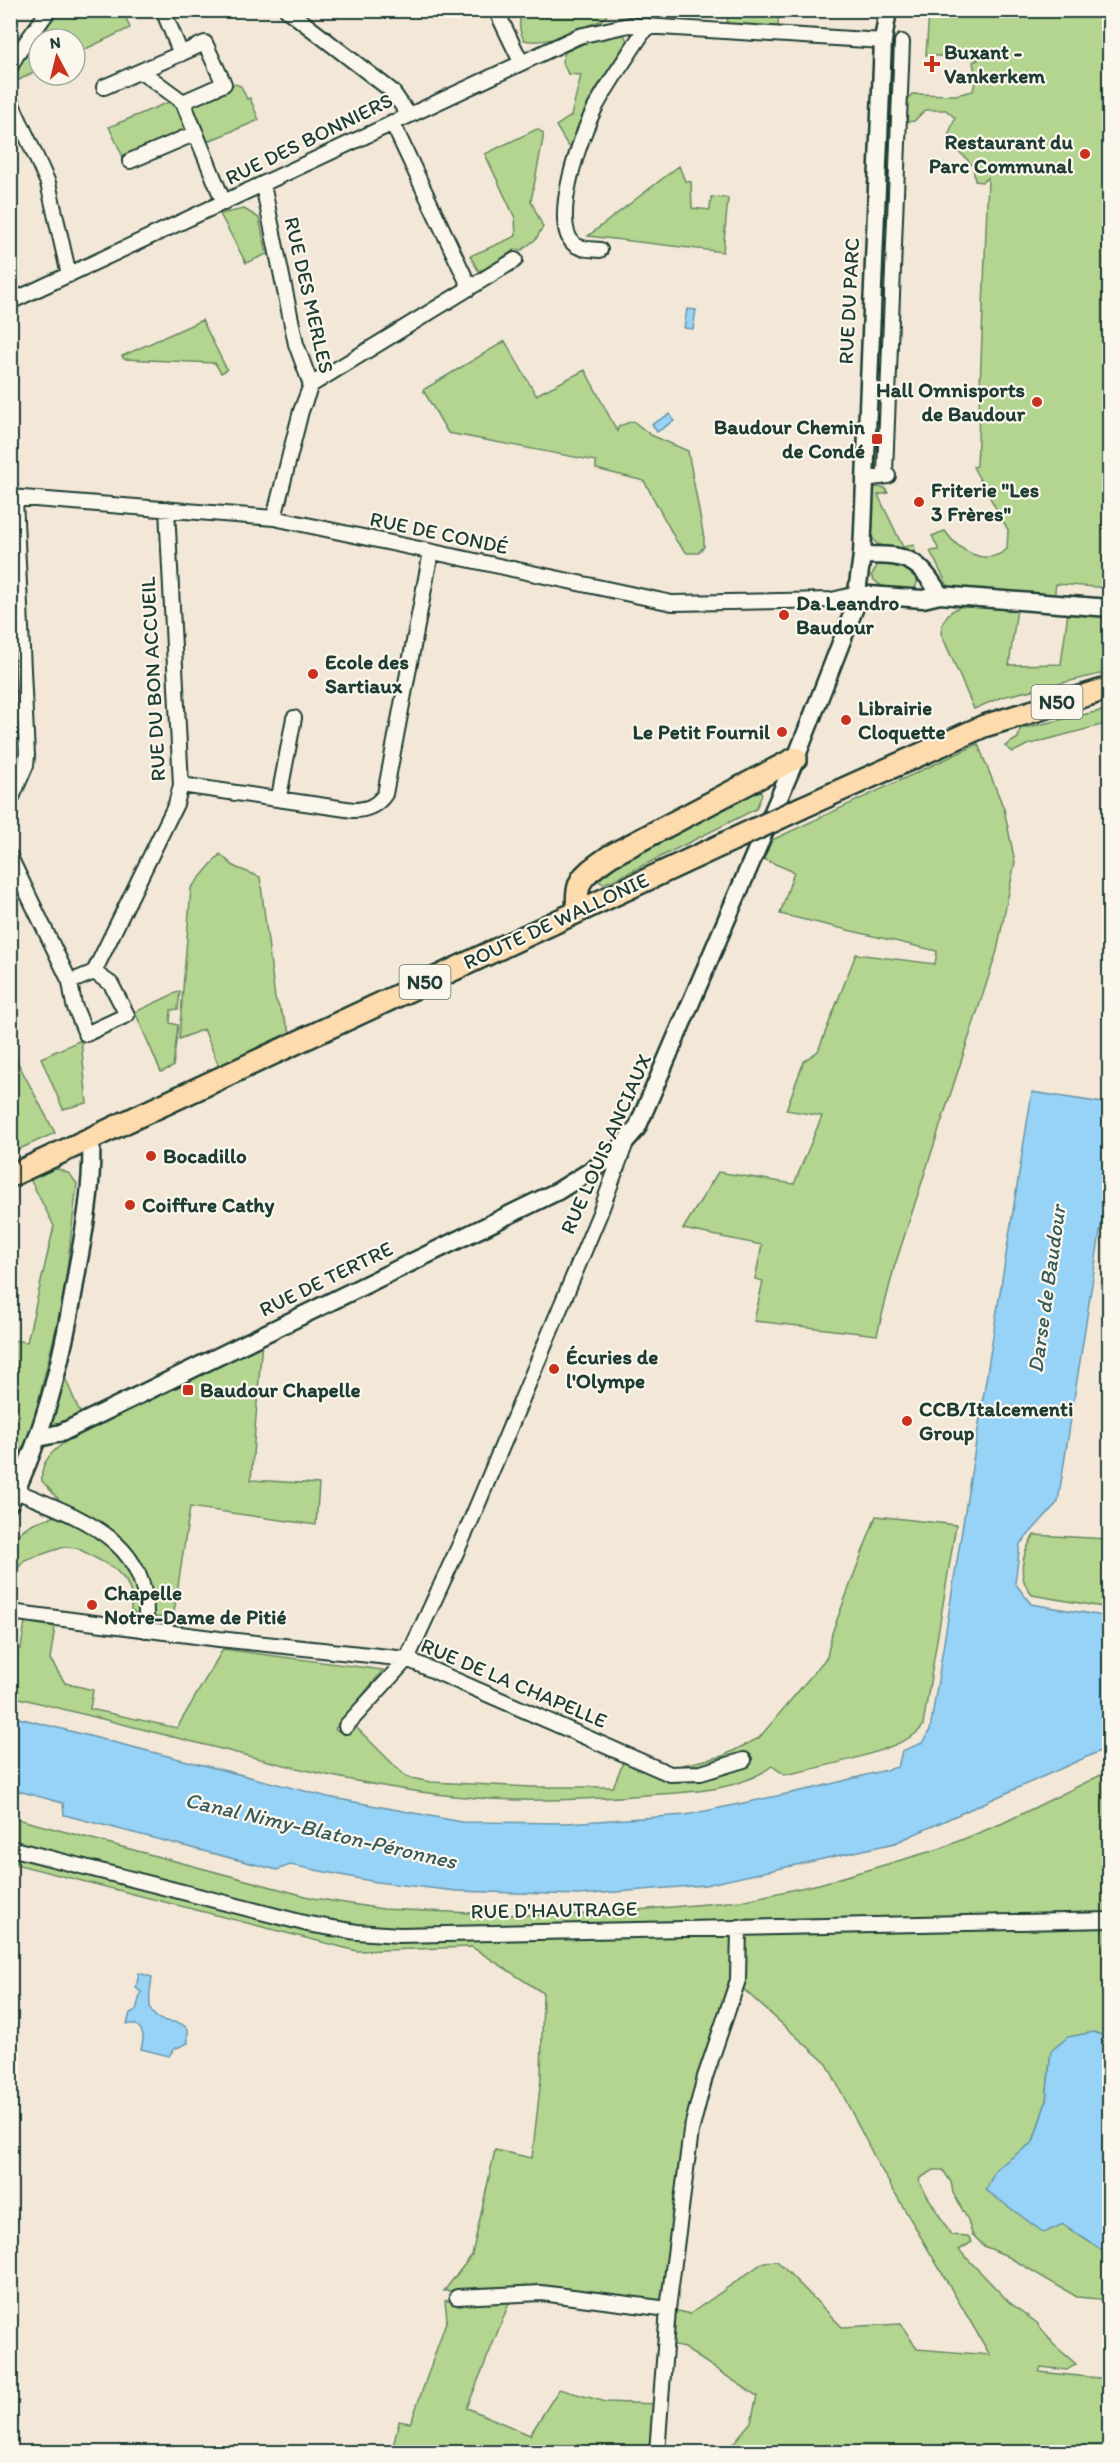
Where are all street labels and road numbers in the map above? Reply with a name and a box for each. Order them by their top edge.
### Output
street label: RUE DES BONNIERS [221,87,397,190]
street label: RUE DES MERLES [279,214,340,376]
street label: RUE DU PARC [833,237,864,365]
street label: RUE DE CONDÉ [368,506,510,559]
street label: RUE DU BON ACCUEIL [135,576,170,782]
road number: N50 [1032,685,1082,719]
street label: ROUTE DE WALLONIE [459,866,653,975]
road number: N50 [400,965,450,999]
street label: RUE LOUIS ANCIAUX [555,1049,657,1238]
street label: RUE DE TERTRE [255,1235,397,1322]
street label: RUE DE LA CHAPELLE [417,1632,611,1733]
street label: RUE D'HAUTRAGE [470,1896,637,1923]

